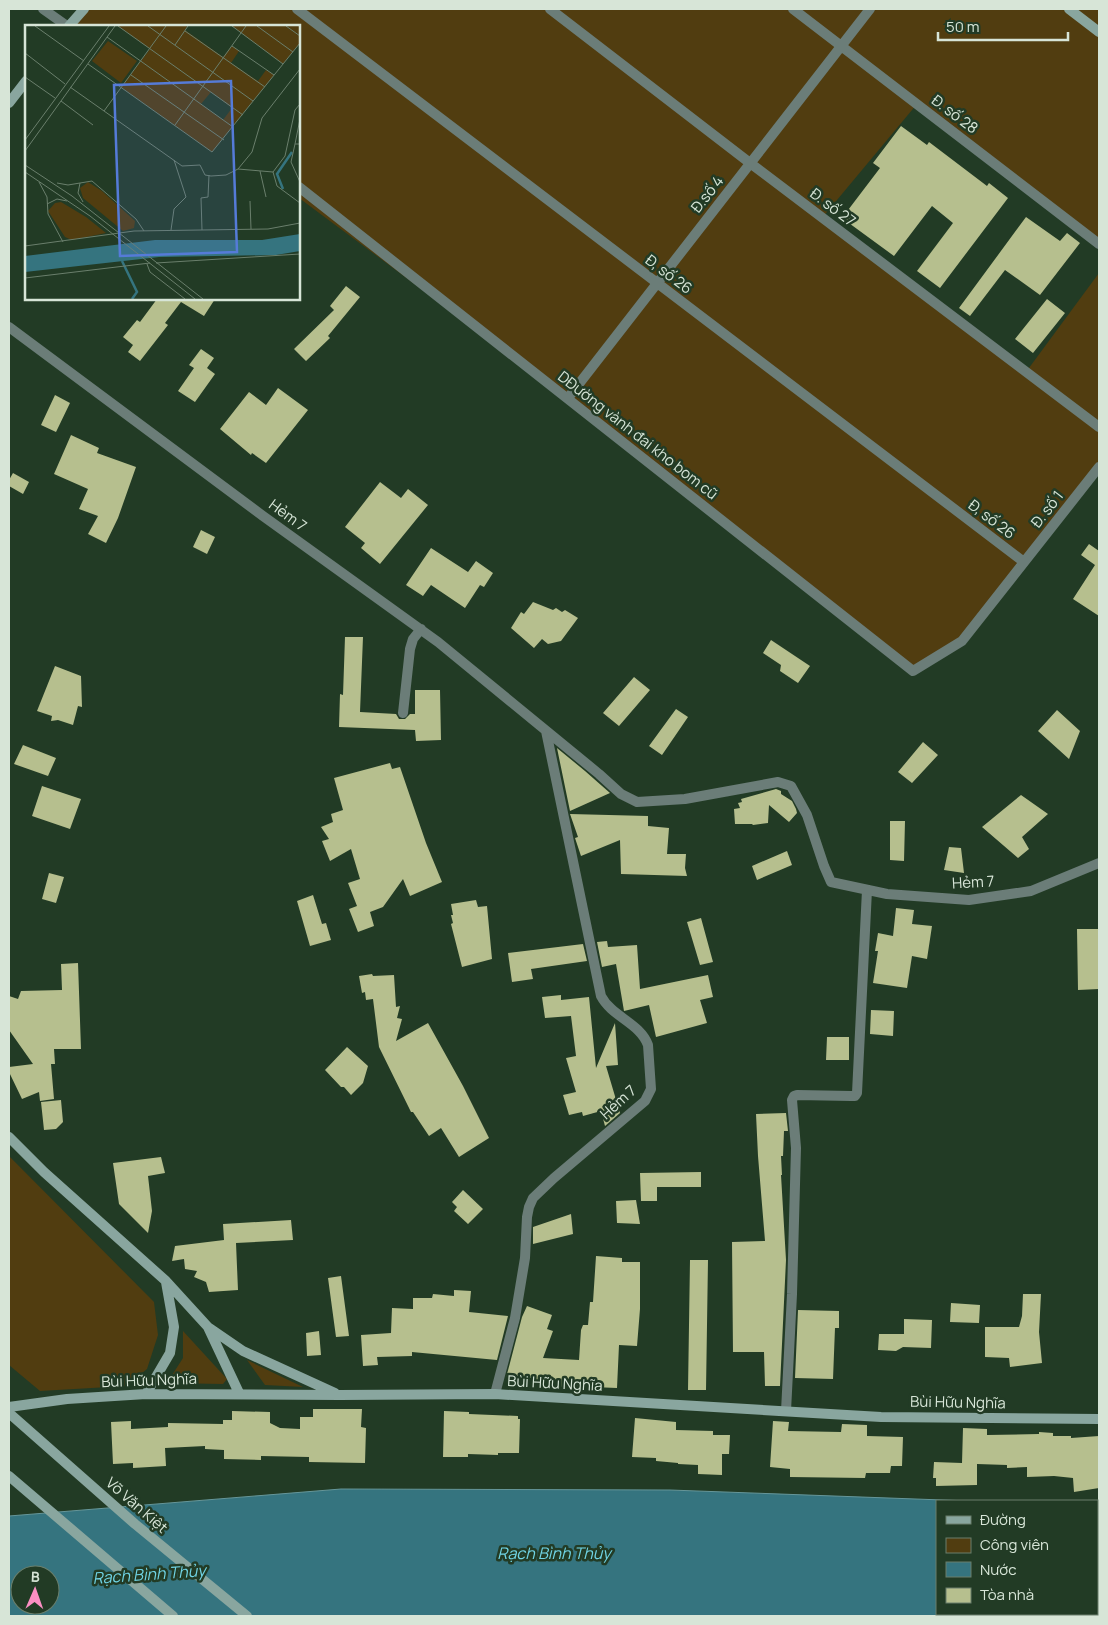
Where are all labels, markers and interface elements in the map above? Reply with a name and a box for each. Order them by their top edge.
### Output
scale bar [938,10,1068,42]
text: 50 m [946,16,980,37]
inset map [25,25,300,300]
street label: Đ. số 28 [927,90,983,138]
street label: Đ.số 4 [686,171,728,217]
street label: Đ. số 27 [806,183,860,231]
street label: Đ, số 26 [641,249,697,299]
street label: DĐường vành đai kho bom cũ [554,366,722,504]
street label: Đ. số 1 [1026,486,1068,532]
street label: Hẻm 7 [265,494,311,536]
street label: Đ, số 26 [964,494,1020,544]
street label: Hẻm 7 [951,870,995,894]
street label: Hẻm 7 [595,1080,641,1124]
street label: Bùi Hữu Nghĩa [101,1368,197,1392]
street label: Bùi Hữu Nghĩa [507,1370,603,1396]
street label: Bùi Hữu Nghĩa [910,1391,1006,1413]
street label: Võ Văn Kiệt [101,1472,173,1538]
legend [936,1500,1098,1615]
text: Đường [980,1509,1026,1530]
text: Công viên [980,1534,1049,1555]
water label: Rạch Bình Thủy [497,1542,613,1564]
water label: Rạch Bình Thủy [92,1559,209,1589]
text: Nước [980,1559,1017,1580]
north arrow [10,1565,60,1615]
text: B [31,1567,40,1586]
text: Tòa nhà [980,1584,1034,1605]

